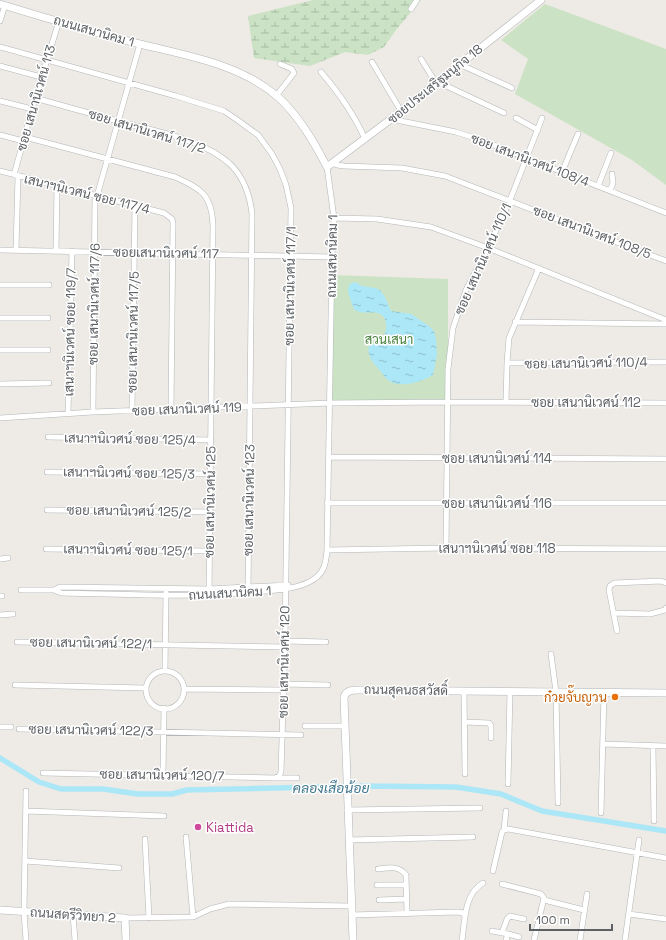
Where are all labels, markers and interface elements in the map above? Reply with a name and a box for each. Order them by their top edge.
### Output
street label: ถนนเสนานิคม 1 [52,11,136,51]
street label: ซอยประเสริฐมนูกิจ 18 [384,40,487,128]
street label: ซอย เสนานิเวศน์ 113 [12,43,59,153]
street label: ซอย เสนานิเวศน์ 117/2 [86,104,208,157]
street label: ซอย เสนานิเวศน์ 108/4 [468,129,592,190]
street label: เสนาฯนิเวศน์ ซอย 117/4 [22,169,152,218]
street label: ซอย เสนานิเวศน์ 110/1 [450,200,515,317]
street label: ซอย เสนานิเวศน์ 108/5 [530,201,654,262]
street label: ถนนเสนานิคม 1 [323,214,341,298]
street label: ซอย เสนานิเวศน์ 117/1 [279,226,300,346]
street label: ซอย เสนานิเวศน์ 117/6 [83,243,104,365]
street label: ซอยเสนานิเวศน์ 117 [113,243,219,262]
street label: เสนาฯนิเวศน์ ซอย 119/7 [59,267,80,397]
street label: ซอย เสนานิเวศน์ 117/5 [122,271,143,393]
park label: สวนเสนา [365,331,413,348]
street label: ซอย เสนานิเวศน์ 110/4 [524,352,648,373]
street label: ซอย เสนานิเวศน์ 112 [531,393,641,411]
street label: ซอย เสนานิเวศน์ 119 [132,398,242,419]
street label: เสนาฯนิเวศน์ ซอย 125/4 [64,428,196,449]
street label: ซอย เสนานิเวศน์ 123 [239,444,258,556]
street label: ซอย เสนานิเวศน์ 125 [200,446,219,558]
street label: ซอย เสนานิเวศน์ 114 [442,449,552,467]
street label: เสนาฯนิเวศน์ ซอย 125/3 [63,462,195,483]
street label: ซอย เสนานิเวศน์ 116 [442,494,552,512]
street label: ซอย เสนานิเวศน์ 125/2 [67,500,192,521]
street label: เสนาฯนิเวศน์ ซอย 125/1 [63,539,193,560]
street label: เสนาฯนิเวศน์ ซอย 118 [438,539,556,557]
street label: ถนนเสนานิคม 1 [188,582,272,604]
street label: ซอย เสนานิเวศน์ 120 [274,606,293,718]
street label: ซอย เสนานิเวศน์ 122/1 [30,632,152,653]
street label: ถนนสุคนธสวัสดิ์ [364,676,448,700]
place label: ก๋วยจั๊บญวน [544,684,607,706]
marker: ก๋วยจั๊บญวน [610,692,620,702]
street label: ซอย เสนานิเวศน์ 122/3 [28,719,154,740]
street label: ซอย เสนานิเวศน์ 120/7 [99,764,225,785]
water label: คลองเสือน้อย [293,779,369,797]
place label: Kiattida [206,819,254,836]
marker: Kiattida [193,822,203,832]
street label: ถนนสตรีวิทยา 2 [30,903,117,926]
scale bar [530,906,612,932]
text: 100 m [536,912,570,928]

